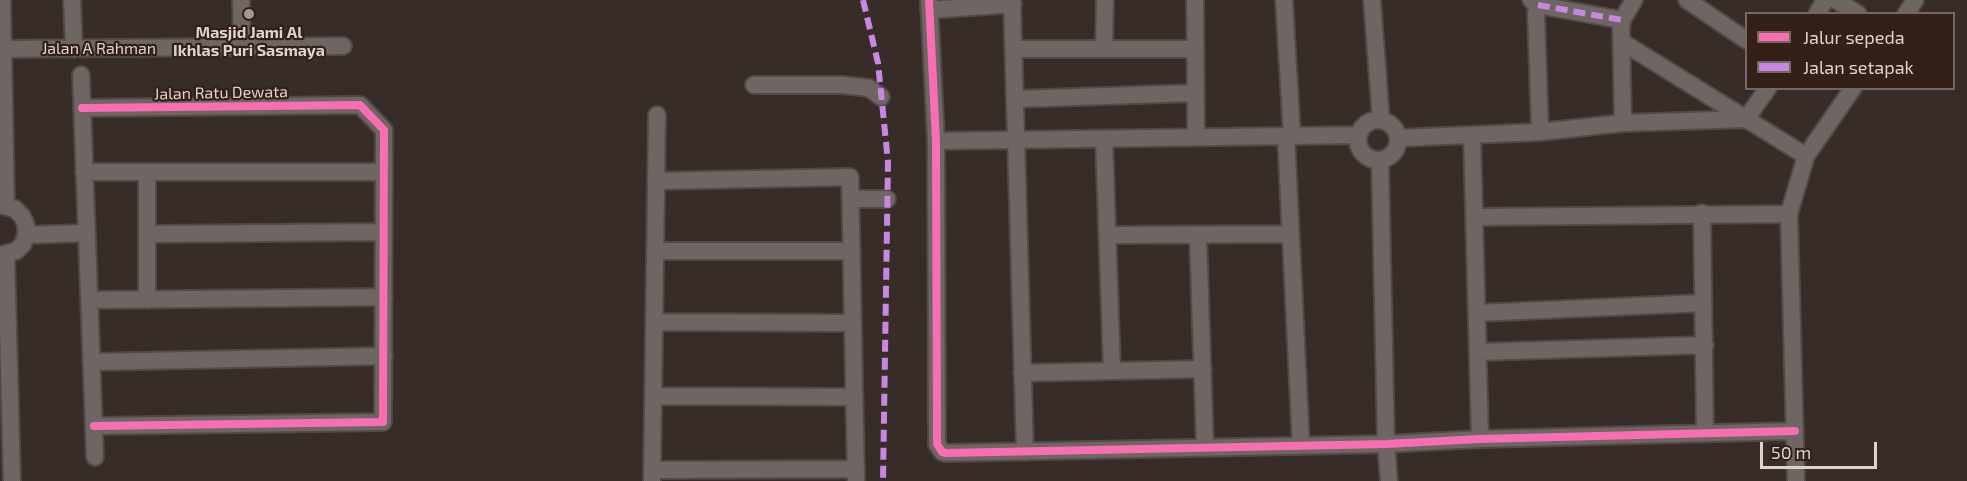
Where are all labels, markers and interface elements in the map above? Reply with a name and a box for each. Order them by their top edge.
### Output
marker: Masjid Jami Al Ikhlas Puri Sasmaya [242,7,256,21]
legend [1745,12,1955,90]
place label: Masjid Jami Al Ikhlas Puri Sasmaya [173,23,325,61]
text: Jalur sepeda [1803,26,1905,48]
street label: Jalan A Rahman [42,39,156,59]
text: Jalan setapak [1803,56,1914,78]
street label: Jalan Ratu Dewata [154,82,288,104]
scale bar [1763,430,1880,468]
text: 50 m [1771,441,1811,463]

